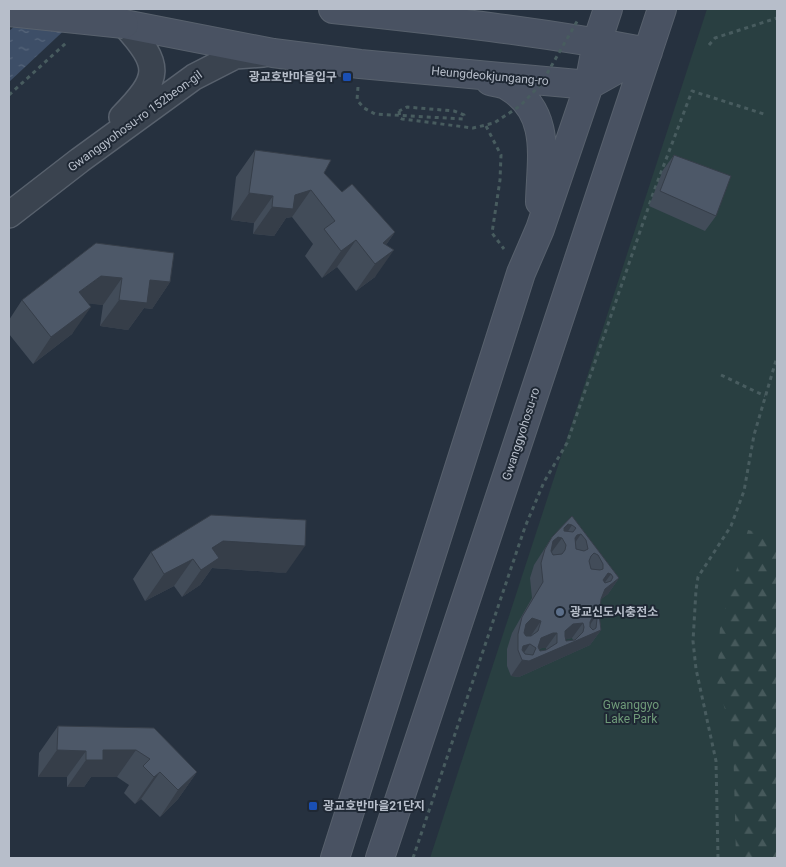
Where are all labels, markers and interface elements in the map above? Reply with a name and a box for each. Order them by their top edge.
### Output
street label: Heungdeokjungang-ro [431,64,549,88]
street label: Gwanggyohosu-ro 152beon-gil [65,68,205,174]
place label: 광교호반마을입구 [249,70,337,84]
marker: 광교호반마을입구 [341,71,353,83]
street label: Gwanggyohosu-ro [499,386,543,482]
place label: 광교신도시충전소 [570,605,658,619]
marker: 광교신도시충전소 [554,606,566,618]
park label: Gwanggyo Lake Park [603,698,659,726]
place label: 광교호반마을21단지 [323,799,425,813]
marker: 광교호반마을21단지 [307,800,319,812]

